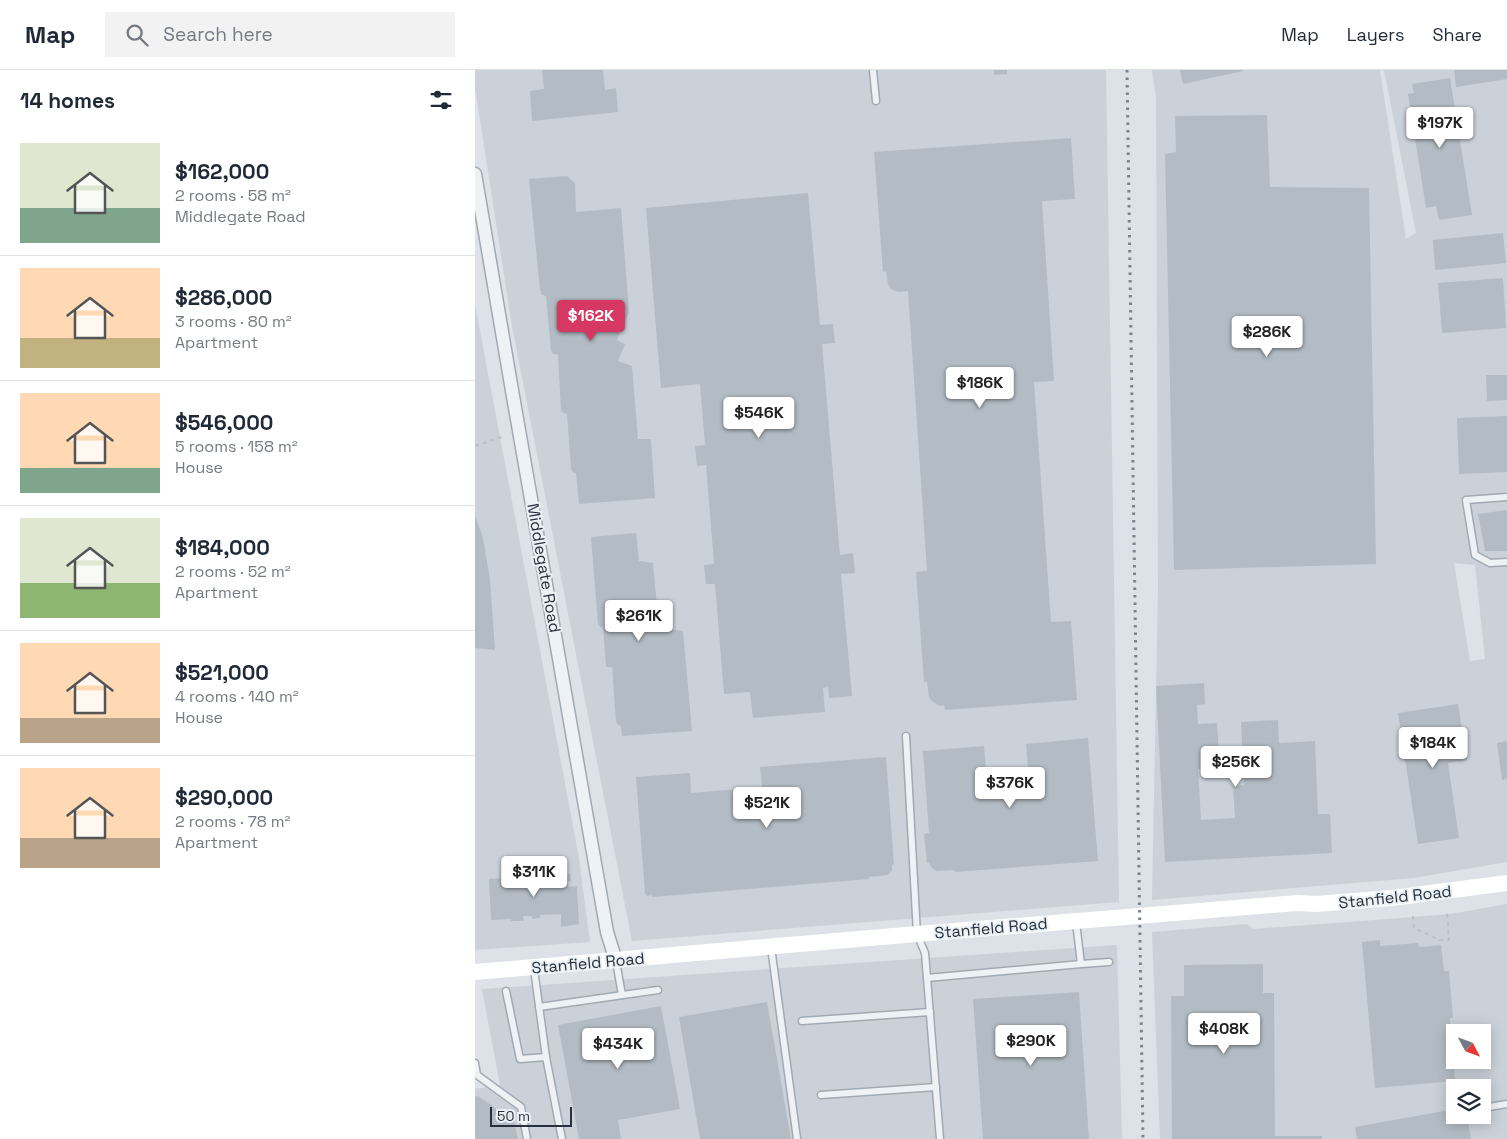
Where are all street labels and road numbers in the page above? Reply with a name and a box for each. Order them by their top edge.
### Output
street label: Middlegate Road [522,502,566,634]
street label: Stanfield Road [1337,881,1453,913]
street label: Stanfield Road [933,913,1049,943]
street label: Stanfield Road [530,948,646,978]

